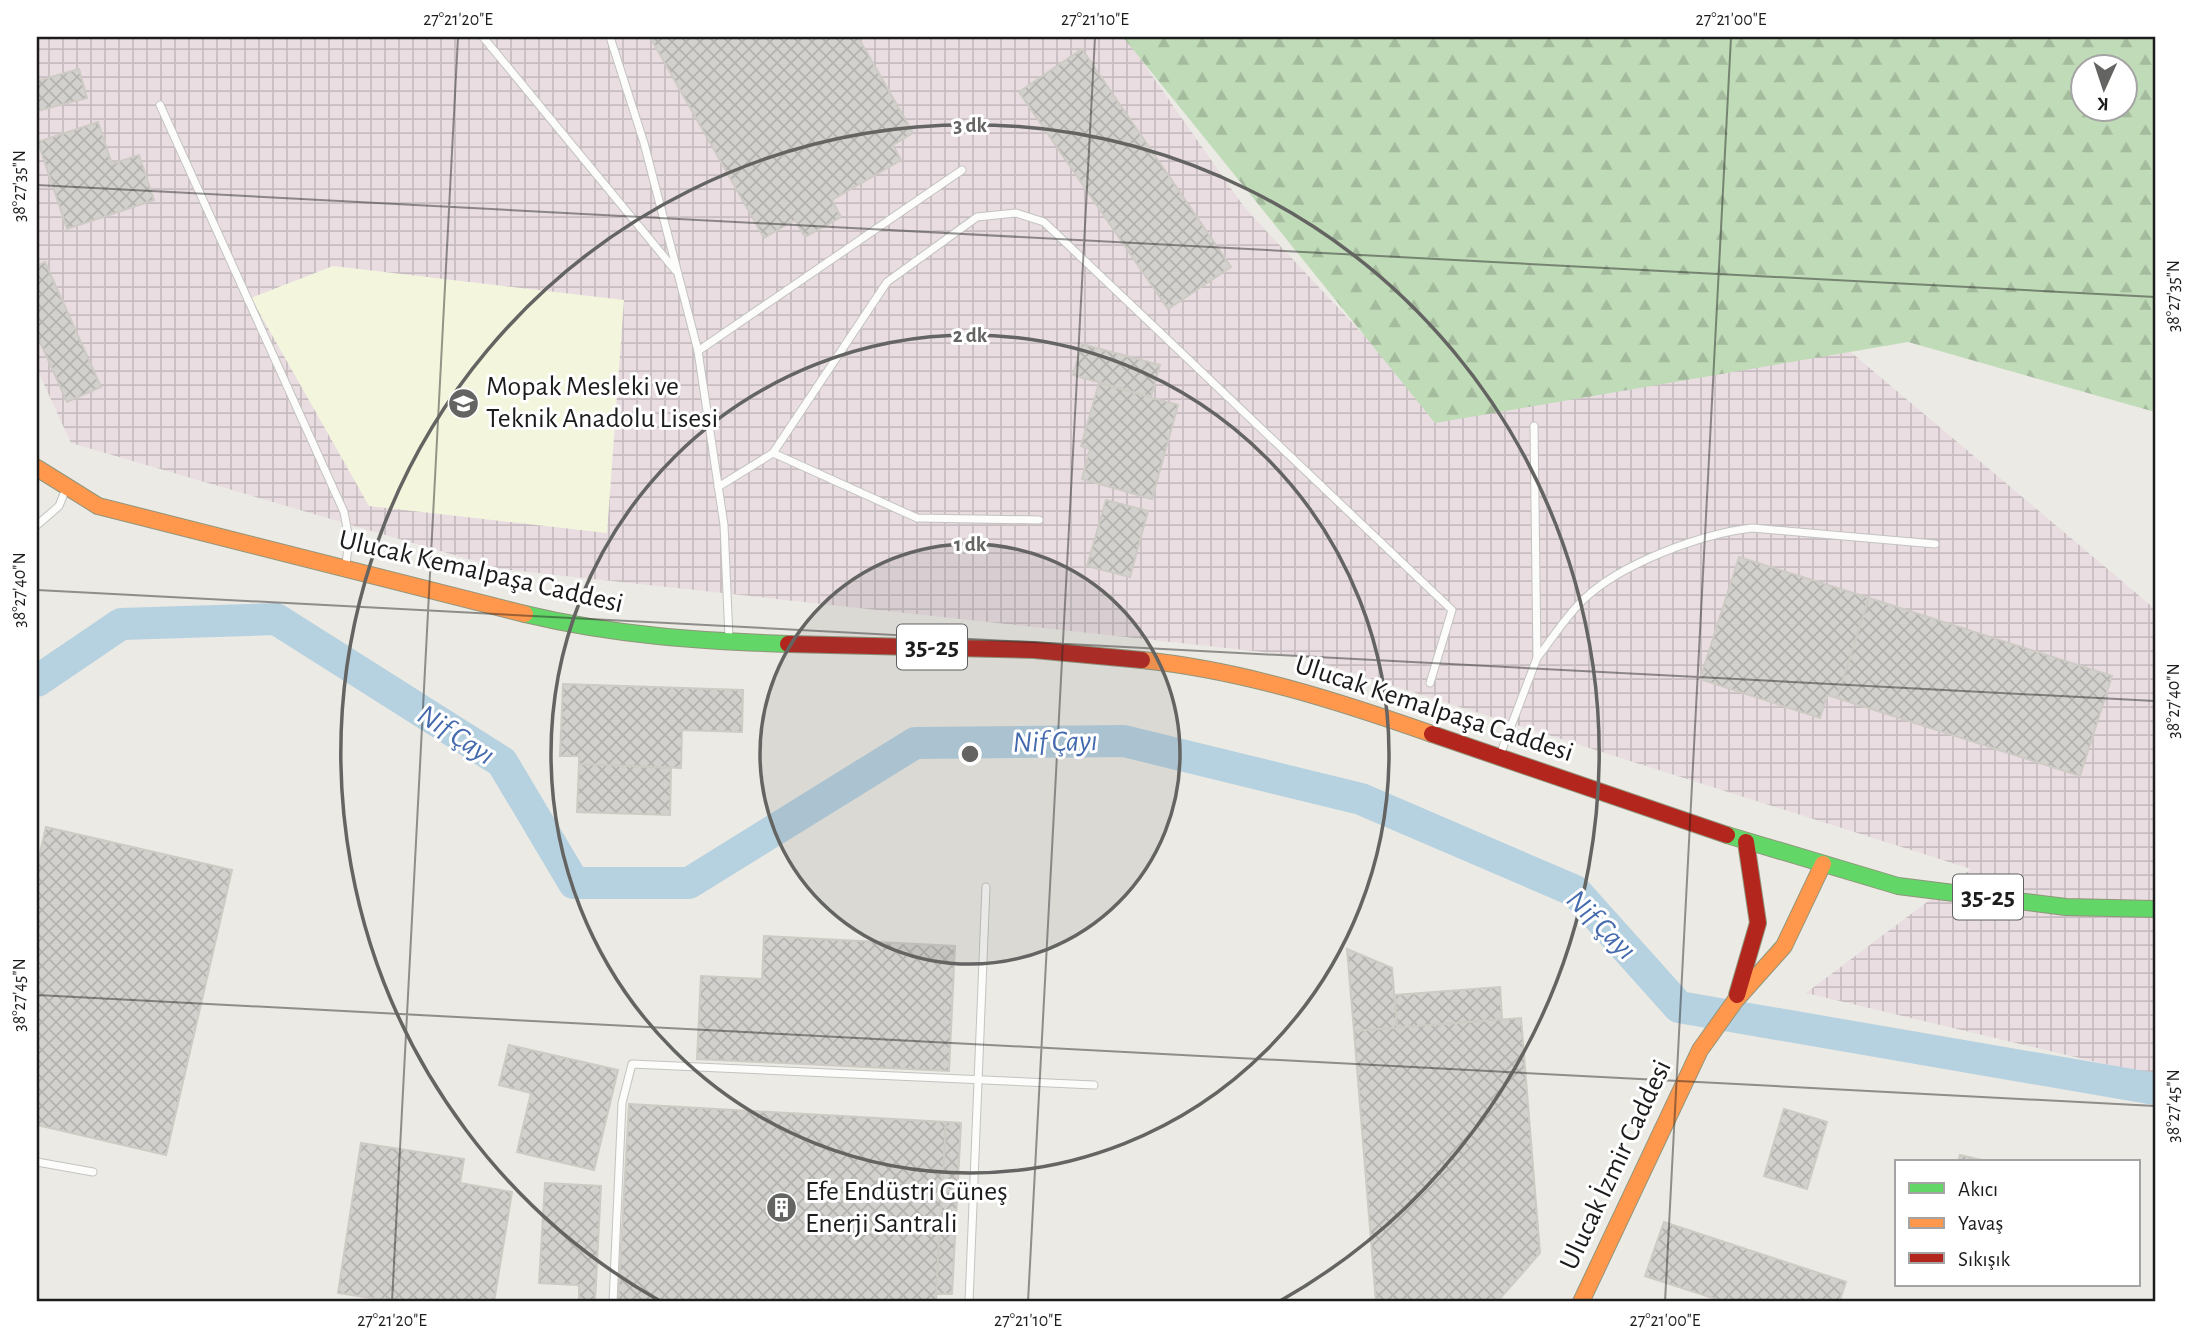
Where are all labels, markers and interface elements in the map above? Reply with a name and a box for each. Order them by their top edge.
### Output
text: 27°21'20"E [423,11,493,29]
text: 27°21'10"E [1061,11,1129,29]
text: 27°21'00"E [1695,11,1767,29]
north arrow [2070,52,2140,122]
text: K [2096,94,2109,113]
text: 3 dk [953,115,987,136]
text: 38°27'35"N [11,150,29,222]
text: 38°27'35"N [2165,260,2183,332]
text: 2 dk [953,325,988,346]
place label: Mopak Mesleki ve Teknik Anadolu Lisesi [486,373,718,433]
school or university icon: Mopak Mesleki ve Teknik Anadolu Lisesi [446,386,480,420]
street label: Ulucak Kemalpaşa Caddesi [336,526,626,618]
text: 1 dk [954,534,987,555]
text: 38°27'40"N [11,552,29,628]
road number: 35-25 [897,624,967,670]
street label: Ulucak Kemalpaşa Caddesi [1291,651,1577,767]
text: 38°27'40"N [2165,663,2183,739]
water label: Nif Çayı [412,699,500,771]
water label: Nif Çayı [1012,726,1098,758]
centre of rings [958,742,982,766]
road number: 35-25 [1953,874,2023,920]
water label: Nif Çayı [1560,884,1642,966]
text: 38°27'45"N [11,958,29,1032]
street label: Ulucak İzmir Caddesi [1553,1055,1677,1274]
text: 38°27'45"N [2165,1069,2183,1143]
legend [1895,1160,2140,1286]
place label: Efe Endüstri Güneş Enerji Santrali [805,1178,1008,1238]
text: Akıcı [1958,1179,1998,1200]
building icon: Efe Endüstri Güneş Enerji Santrali [765,1191,799,1225]
text: Yavaş [1958,1213,2003,1234]
text: Sıkışık [1958,1249,2011,1270]
text: 27°21'20"E [357,1312,427,1330]
text: 27°21'10"E [994,1312,1062,1330]
text: 27°21'00"E [1629,1312,1701,1330]

